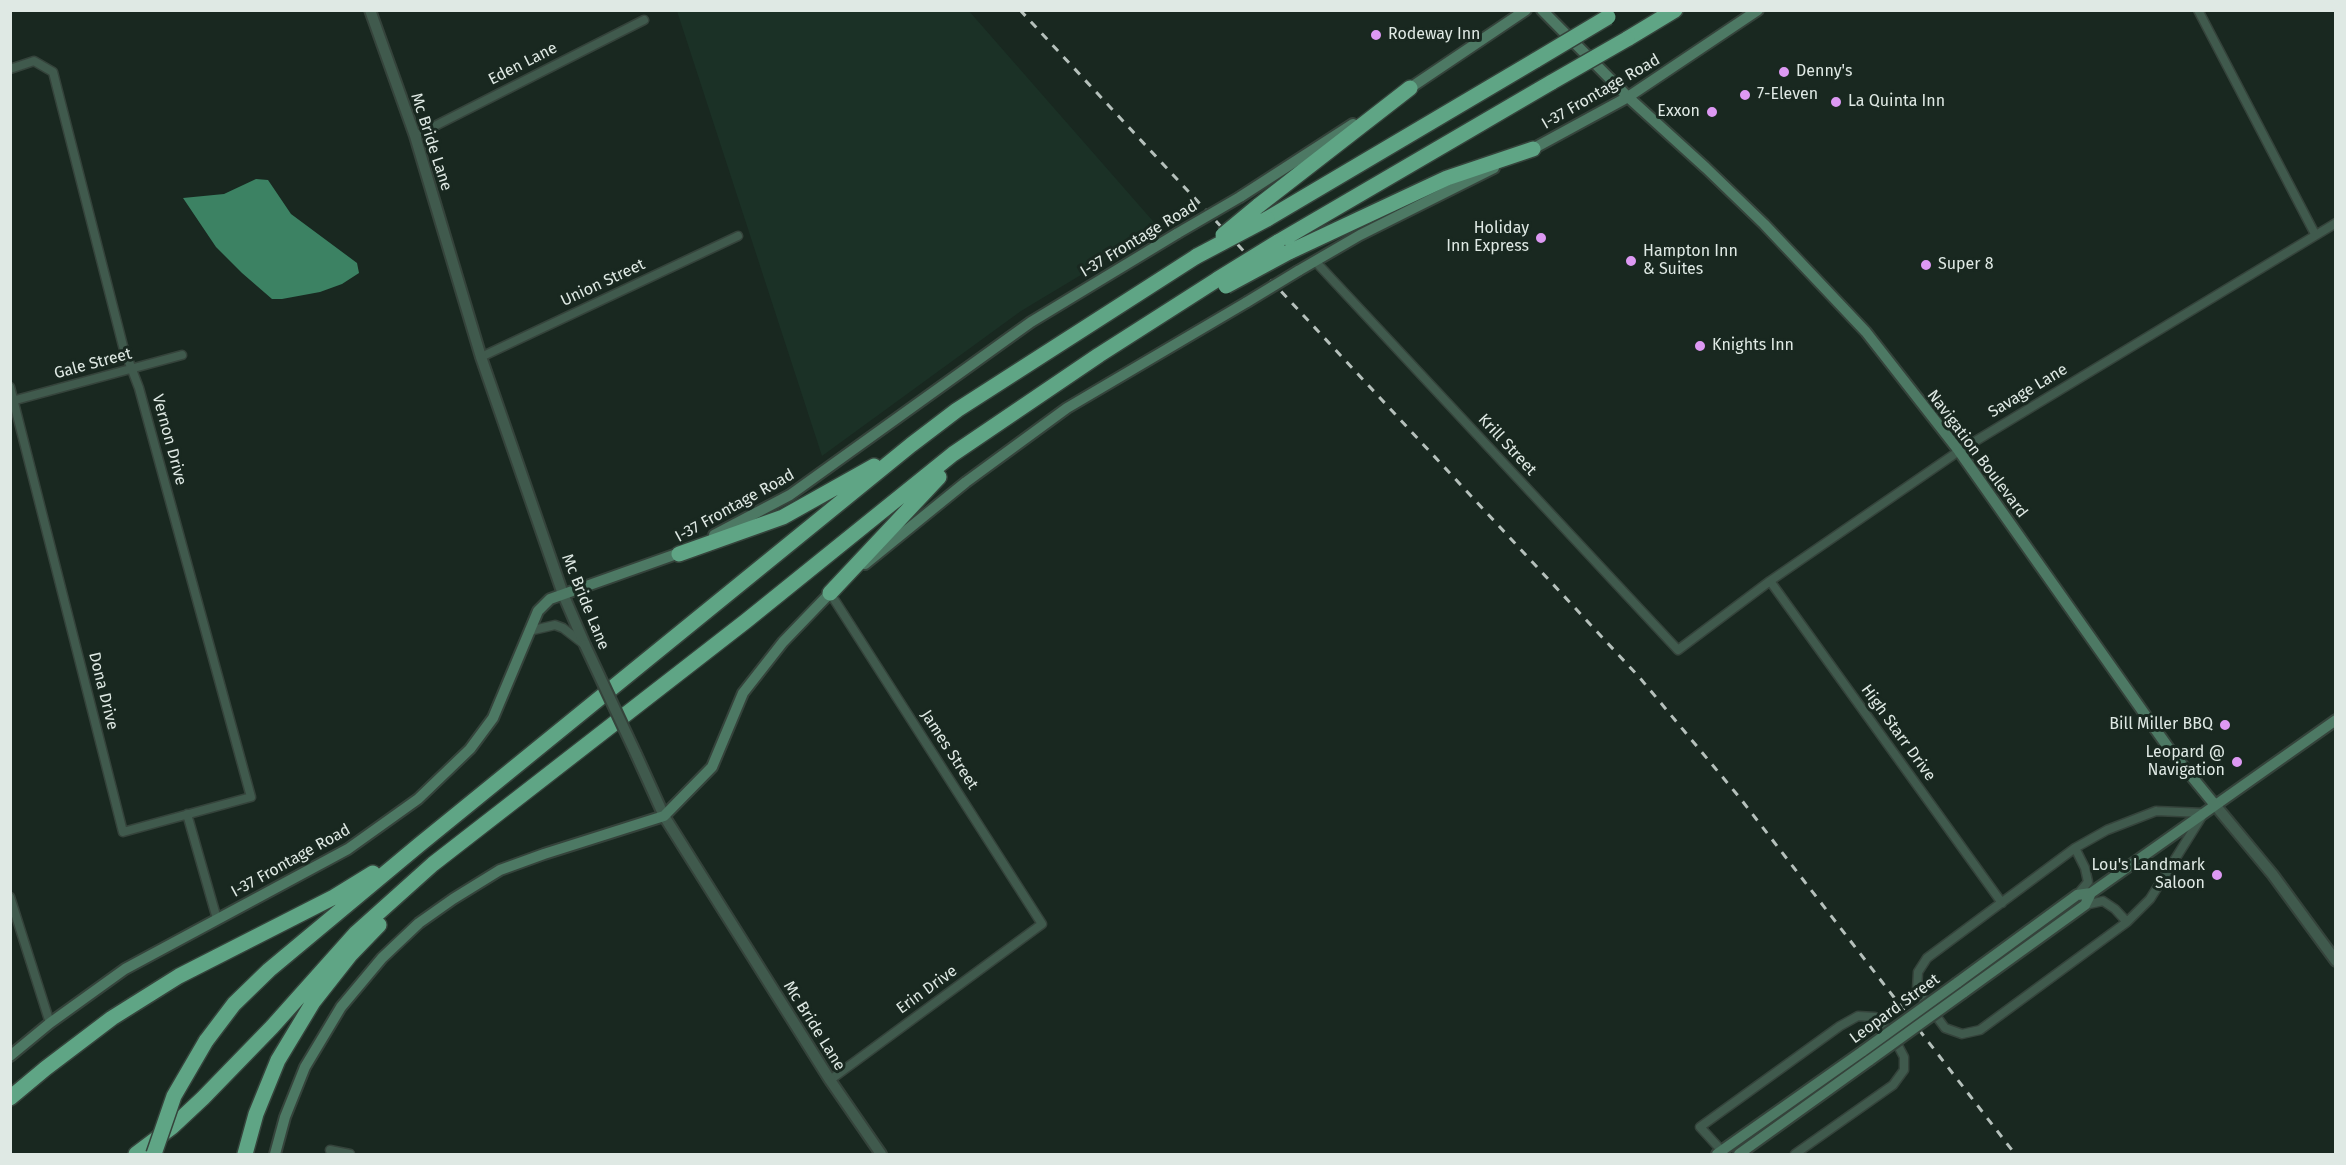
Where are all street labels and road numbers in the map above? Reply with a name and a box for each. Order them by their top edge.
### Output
street label: Eden Lane [485,38,561,90]
street label: I-37 Frontage Road [1538,50,1664,134]
street label: Mc Bride Lane [406,91,456,193]
street label: I-37 Frontage Road [1077,196,1201,282]
street label: Union Street [558,255,648,311]
street label: Gale Street [52,344,134,384]
street label: Savage Lane [1985,360,2071,422]
street label: Navigation Boulevard [1923,386,2031,522]
street label: Vernon Drive [148,392,190,488]
street label: Krill Street [1474,410,1540,480]
street label: I-37 Frontage Road [672,465,798,547]
street label: Mc Bride Lane [557,551,613,653]
street label: Dona Drive [84,650,122,732]
street label: High Starr Drive [1857,681,1939,785]
street label: James Street [916,707,982,793]
street label: I-37 Frontage Road [228,820,354,902]
street label: Erin Drive [893,962,961,1018]
street label: Leopard Street [1846,970,1944,1048]
street label: Mc Bride Lane [779,978,849,1074]

